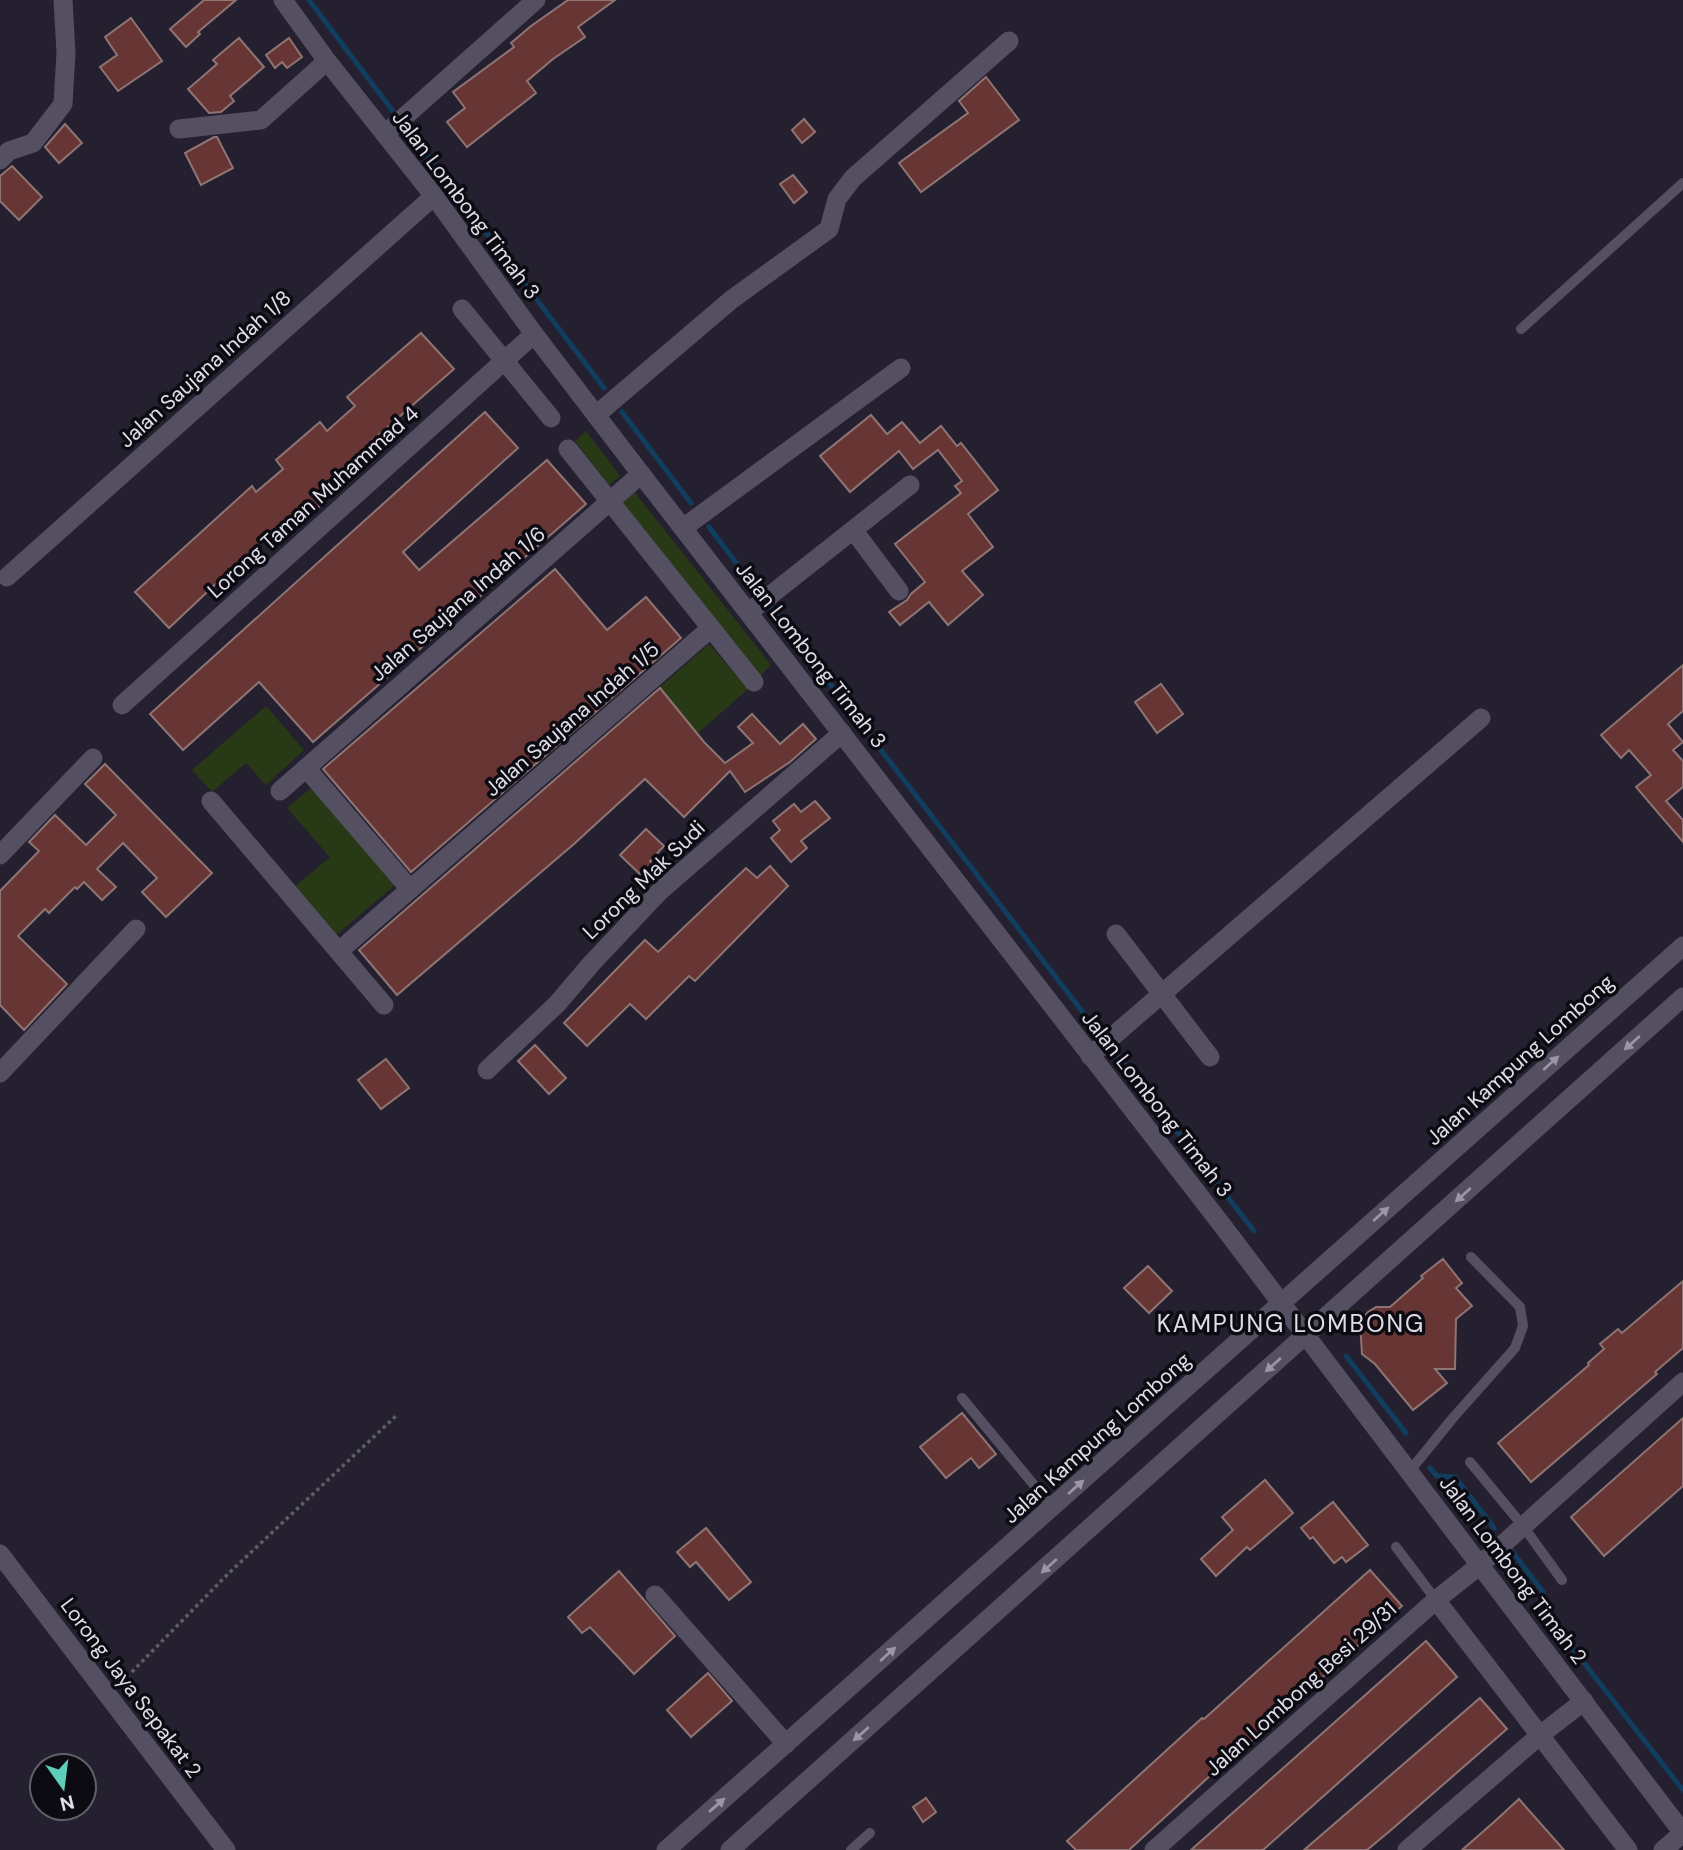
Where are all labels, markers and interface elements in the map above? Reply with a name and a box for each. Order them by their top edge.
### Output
street label: Jalan Lombong Timah 3 [386,105,546,305]
street label: Jalan Saujana Indah 1/8 [113,284,297,454]
street label: Lorong Taman Muhammad 4 [201,399,425,604]
street label: Jalan Saujana Indah 1/6 [364,520,552,688]
street label: Jalan Lombong Timah 3 [729,556,893,754]
street label: Jalan Saujana Indah 1/5 [479,635,665,803]
street label: Lorong Mak Sudi [577,814,711,946]
street label: Jalan Kampung Lombong [1420,968,1620,1152]
street label: Jalan Lombong Timah 3 [1075,1005,1239,1203]
one-way arrow [1624,1034,1641,1050]
one-way arrow [1542,1055,1560,1071]
one-way arrow [1454,1187,1472,1203]
one-way arrow [1372,1206,1390,1222]
district label: KAMPUNG LOMBONG [1157,1308,1425,1339]
street label: Jalan Kampung Lombong [997,1346,1197,1530]
one-way arrow [1265,1357,1282,1373]
street label: Jalan Lombong Timah 2 [1433,1470,1593,1670]
one-way arrow [1067,1479,1085,1495]
one-way arrow [1040,1558,1057,1573]
street label: Lorong Jaya Sepakat 2 [54,1592,208,1784]
street label: Jalan Lombong Besi 29/31 [1199,1596,1403,1782]
one-way arrow [879,1647,896,1663]
one-way arrow [852,1726,869,1741]
north arrow [28,1752,98,1822]
text: N [57,1789,77,1817]
one-way arrow [708,1797,726,1813]

